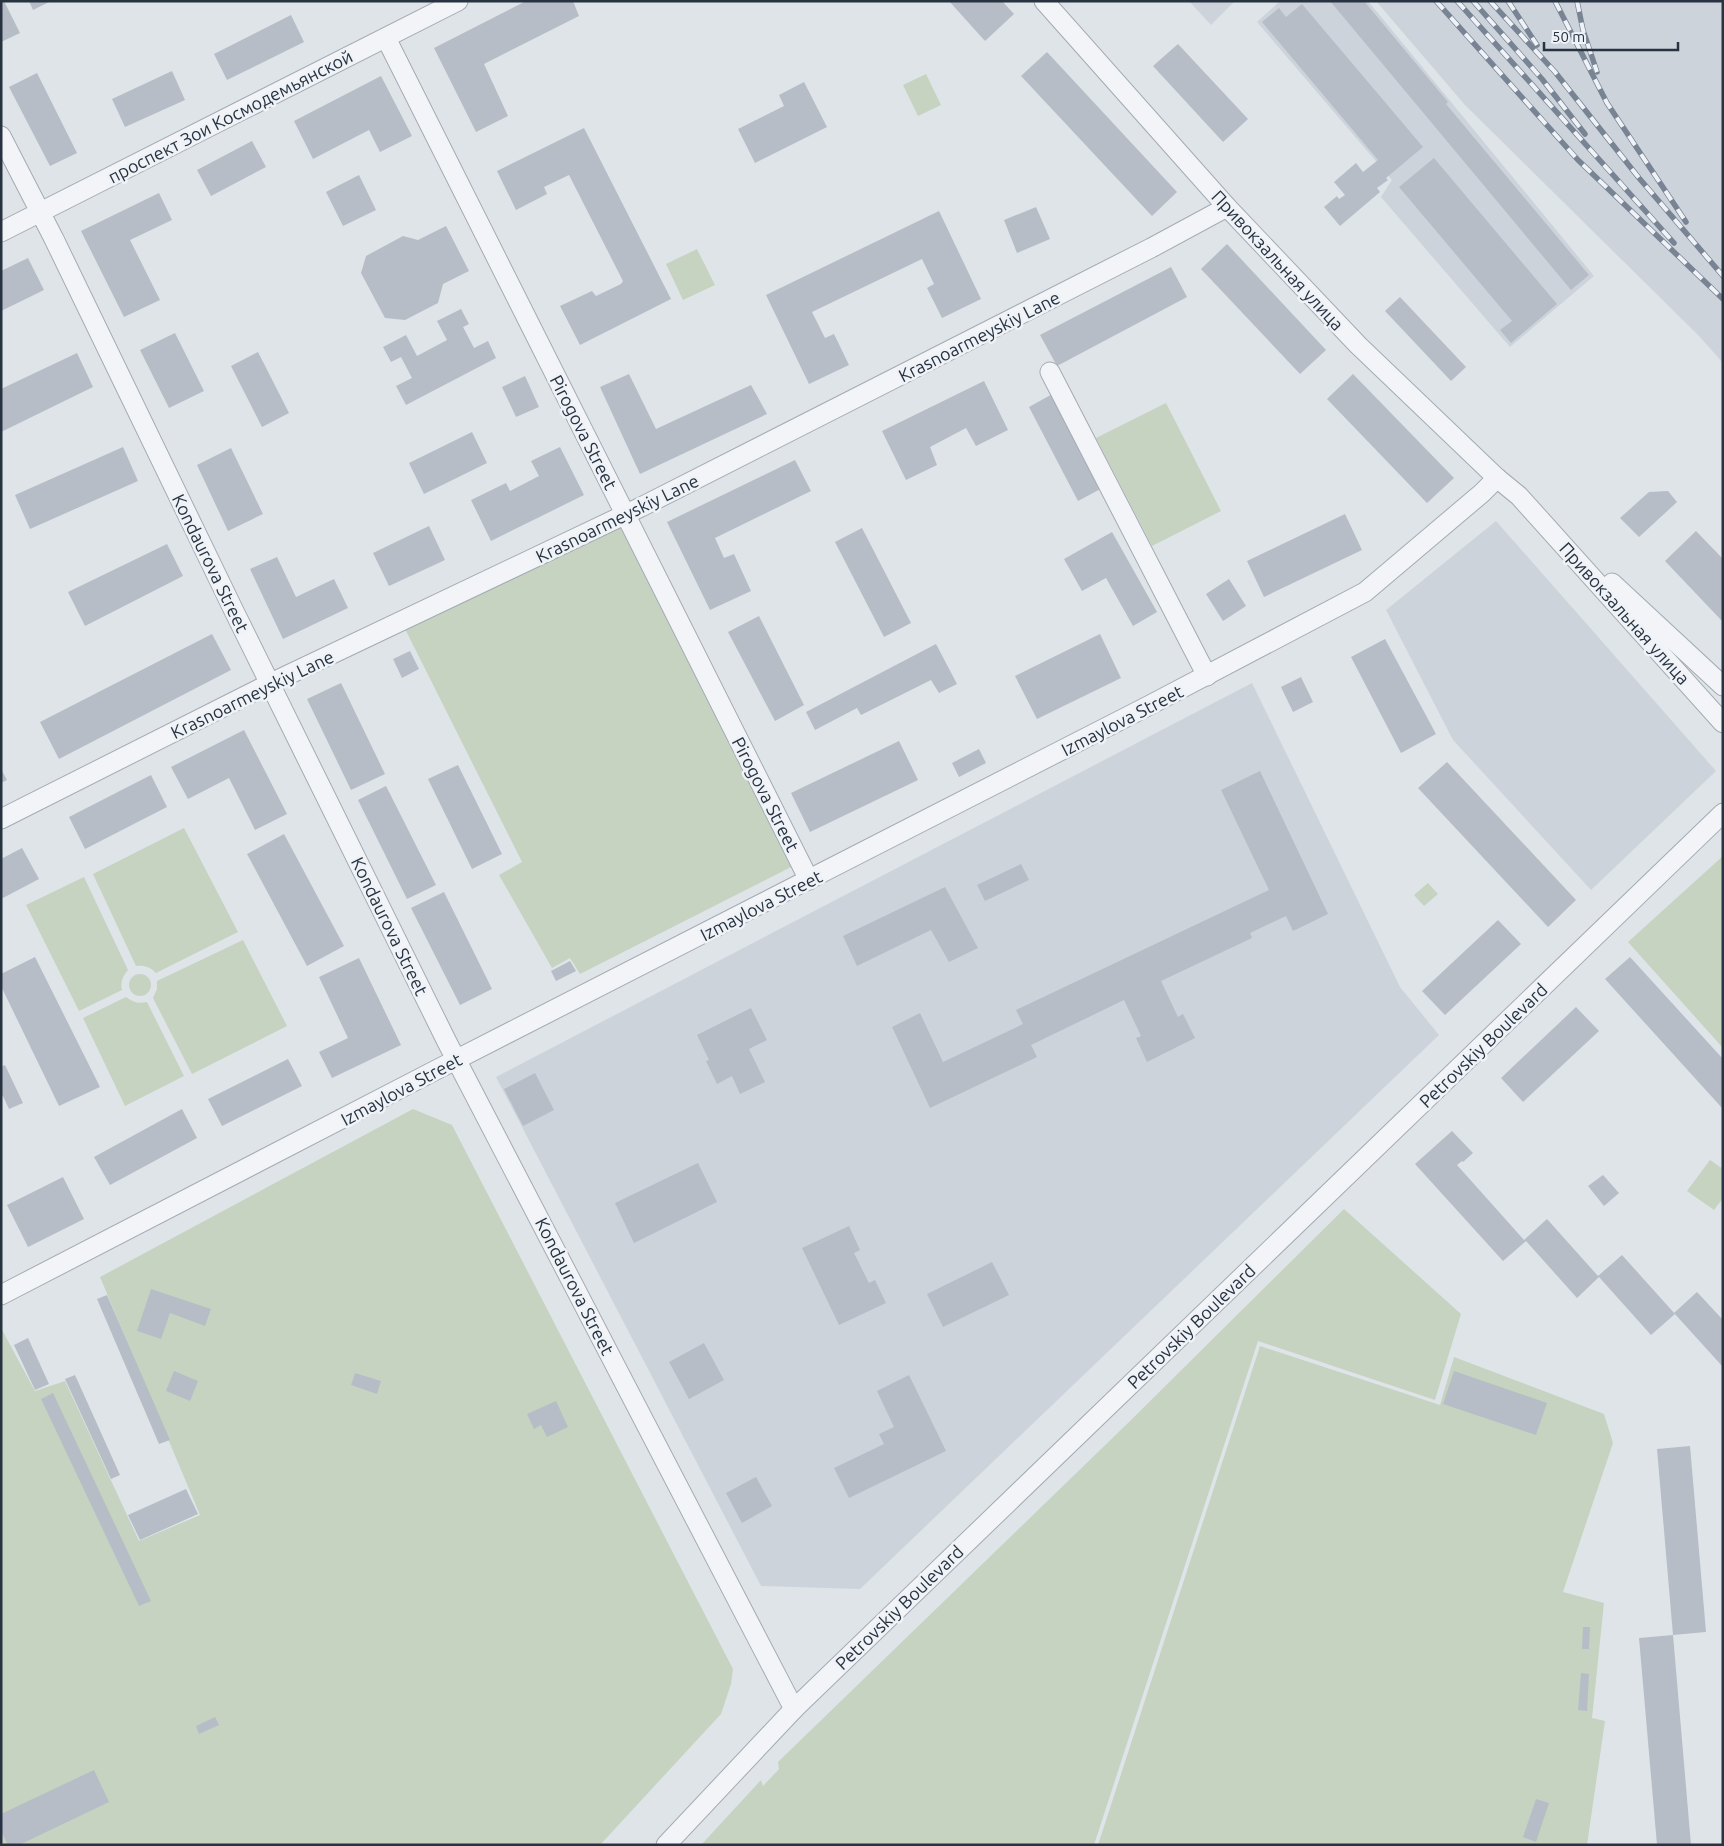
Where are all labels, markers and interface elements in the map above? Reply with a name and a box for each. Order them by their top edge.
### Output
scale bar [1544,20,1678,52]
text: 50 m [1552,28,1585,45]
street label: проспект Зои Космодемьянской [104,45,356,187]
street label: Привокзальная улица [1208,186,1348,334]
street label: Krasnoarmeyskiy Lane [895,287,1063,385]
street label: Pirogova Street [547,371,621,493]
street label: Krasnoarmeyskiy Lane [532,470,702,566]
street label: Kondaurova Street [169,491,253,635]
street label: Привокзальная улица [1556,538,1694,688]
street label: Krasnoarmeyskiy Lane [167,646,337,742]
street label: Izmaylova Street [1058,681,1186,759]
street label: Pirogova Street [729,733,803,855]
street label: Kondaurova Street [348,854,432,998]
street label: Izmaylova Street [697,866,825,944]
street label: Petrovskiy Boulevard [1415,979,1551,1111]
street label: Izmaylova Street [337,1049,465,1129]
street label: Kondaurova Street [532,1214,618,1358]
street label: Petrovskiy Boulevard [1123,1260,1259,1392]
street label: Petrovskiy Boulevard [831,1541,967,1673]

